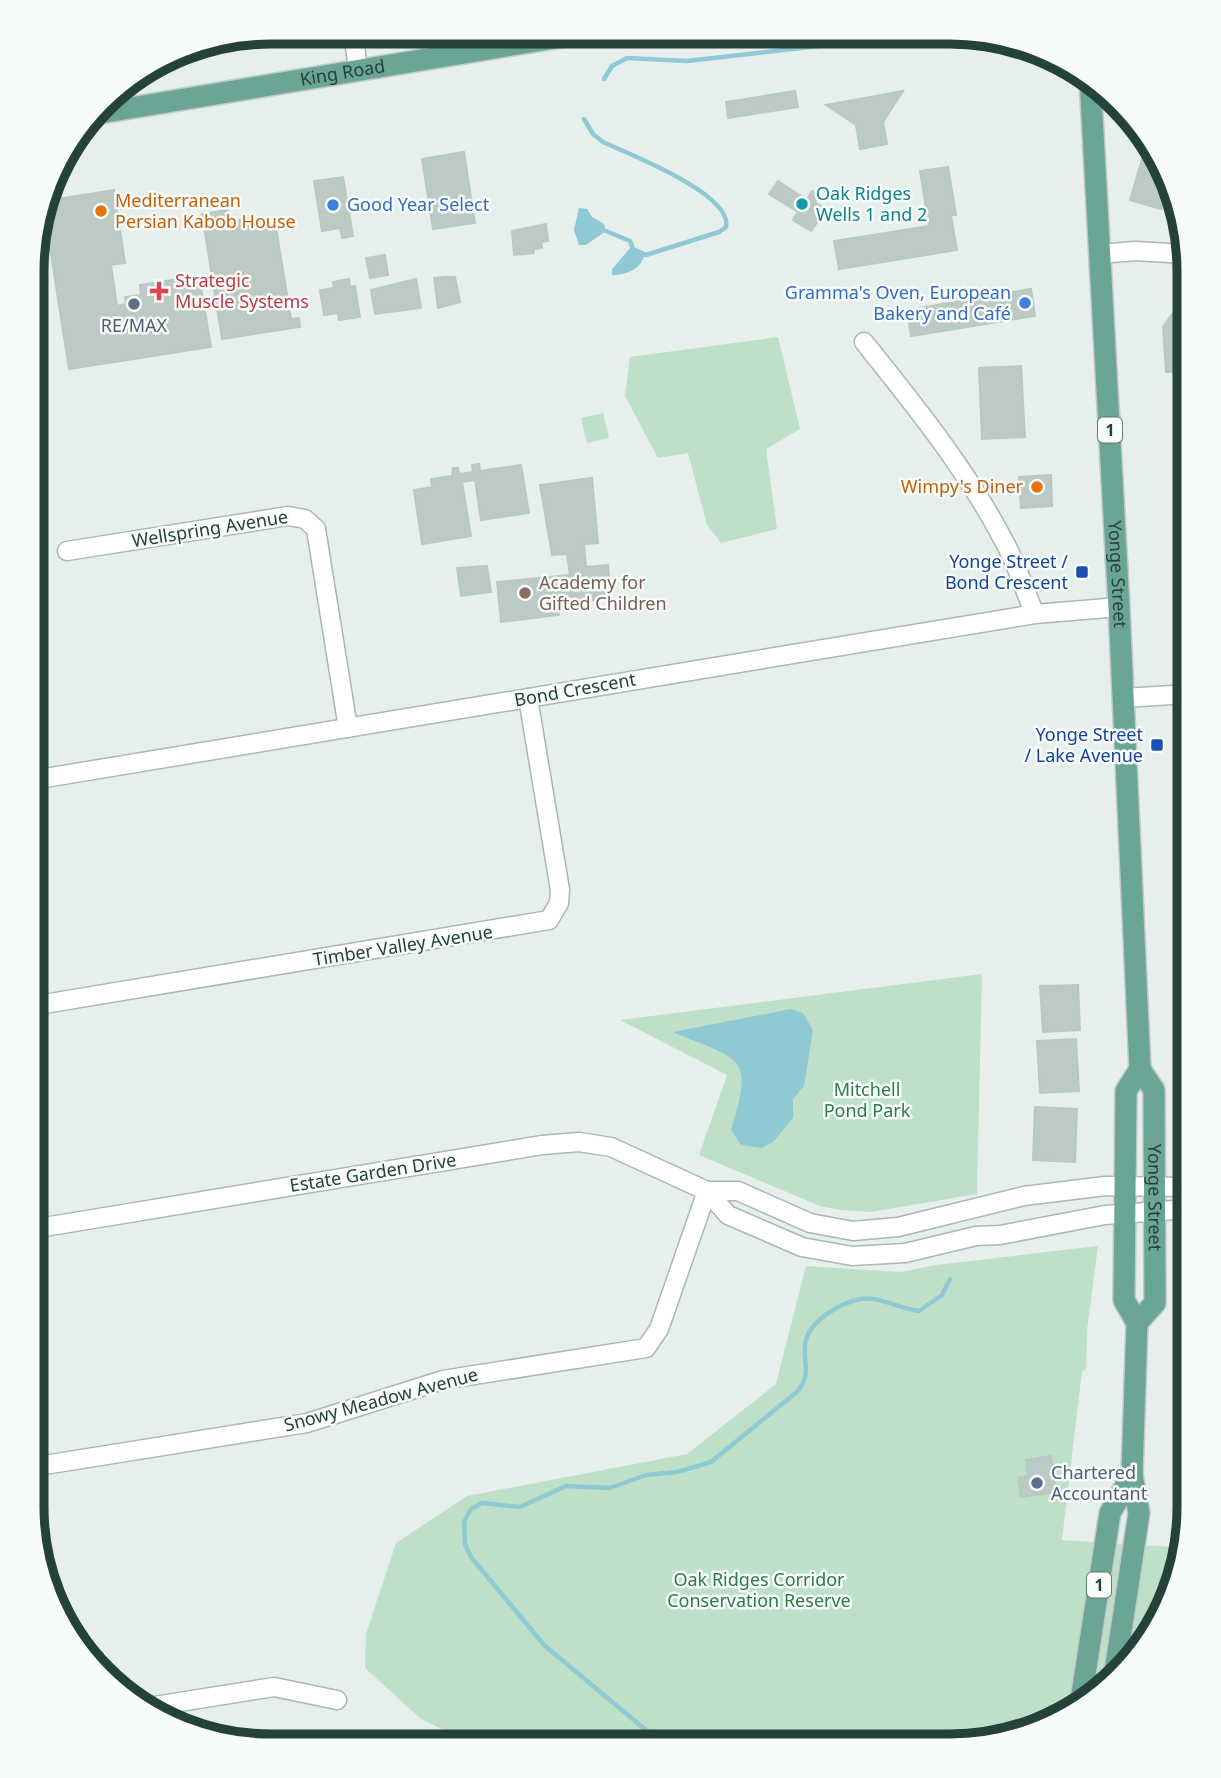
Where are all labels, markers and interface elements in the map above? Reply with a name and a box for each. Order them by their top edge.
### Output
street label: King Road [298,53,387,91]
place label: Oak Ridges Wells 1 and 2 [816,181,927,226]
place label: Mediterranean Persian Kabob House [115,188,296,233]
place label: Good Year Select [347,192,490,216]
marker: Oak Ridges Wells 1 and 2 [794,196,810,212]
marker: Good Year Select [325,197,341,213]
marker: Mediterranean Persian Kabob House [93,203,109,219]
place label: Strategic Muscle Systems [175,268,309,313]
place label: Gramma's Oven, European Bakery and Café [785,280,1011,325]
marker: Strategic Muscle Systems [149,281,169,301]
marker: Gramma's Oven, European Bakery and Café [1017,295,1033,311]
marker: RE/MAX [126,296,142,312]
place label: RE/MAX [101,313,168,337]
road number: 1 [1098,418,1122,442]
place label: Wimpy's Diner [901,474,1024,498]
marker: Wimpy's Diner [1029,479,1045,495]
street label: Wellspring Avenue [130,504,290,552]
street label: Yonge Street [1103,520,1133,629]
place label: Yonge Street / Bond Crescent [945,549,1068,594]
marker: Yonge Street / Bond Crescent [1074,564,1090,580]
place label: Academy for Gifted Children [539,570,667,615]
marker: Academy for Gifted Children [517,585,533,601]
street label: Bond Crescent [512,666,638,712]
place label: Yonge Street / Lake Avenue [1024,722,1143,767]
marker: Yonge Street / Lake Avenue [1149,737,1165,753]
street label: Timber Valley Avenue [311,919,494,971]
park label: Mitchell Pond Park [824,1077,911,1122]
street label: Yonge Street [1143,1144,1168,1252]
street label: Estate Garden Drive [288,1147,458,1197]
street label: Snowy Meadow Avenue [281,1362,480,1436]
place label: Chartered Accountant [1051,1460,1148,1505]
marker: Chartered Accountant [1029,1475,1045,1491]
park label: Oak Ridges Corridor Conservation Reserve [667,1567,851,1612]
road number: 1 [1087,1572,1111,1597]

